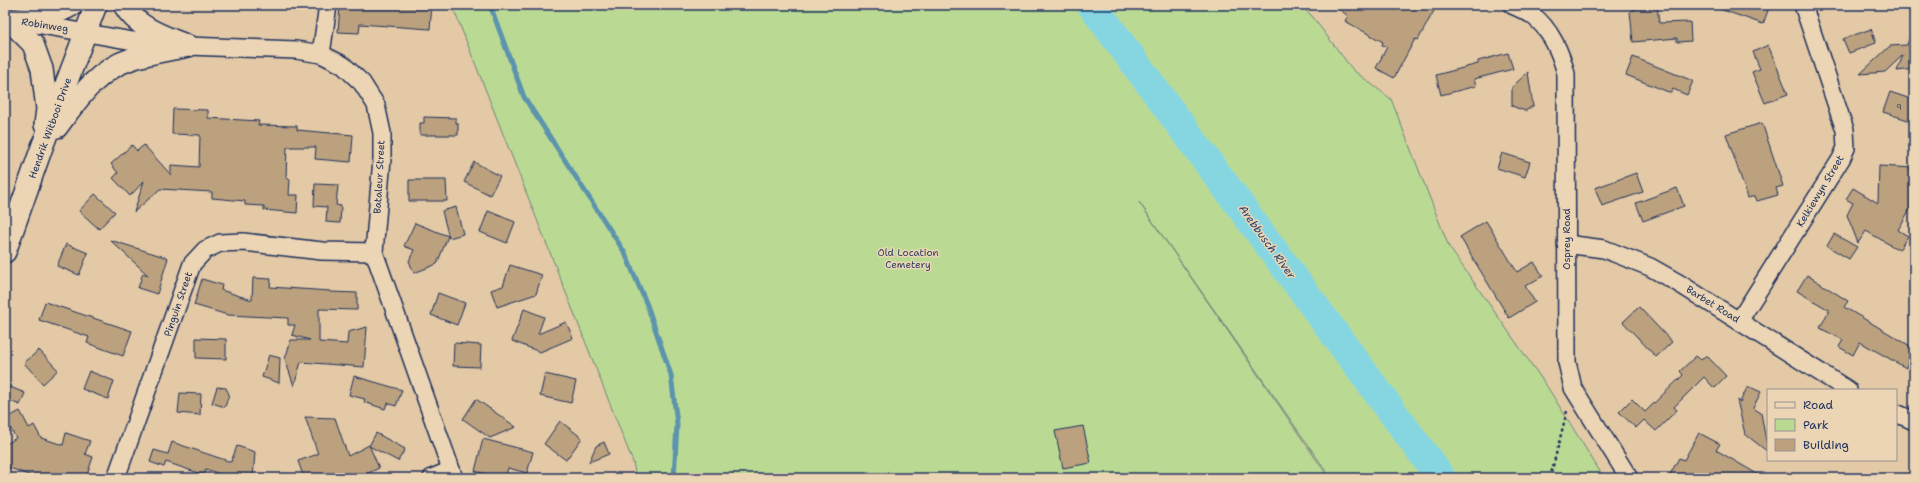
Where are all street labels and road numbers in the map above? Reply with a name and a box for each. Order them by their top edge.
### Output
street label: Robinweg [21,15,69,35]
street label: Hendrik Witbooi Drive [26,75,74,180]
street label: Bataleur Street [371,140,387,214]
street label: Kelkiewyn Street [1793,153,1847,229]
street label: Osprey Road [1560,208,1573,270]
street label: Pinguin Street [161,270,195,338]
street label: Barbet Road [1684,282,1743,326]

